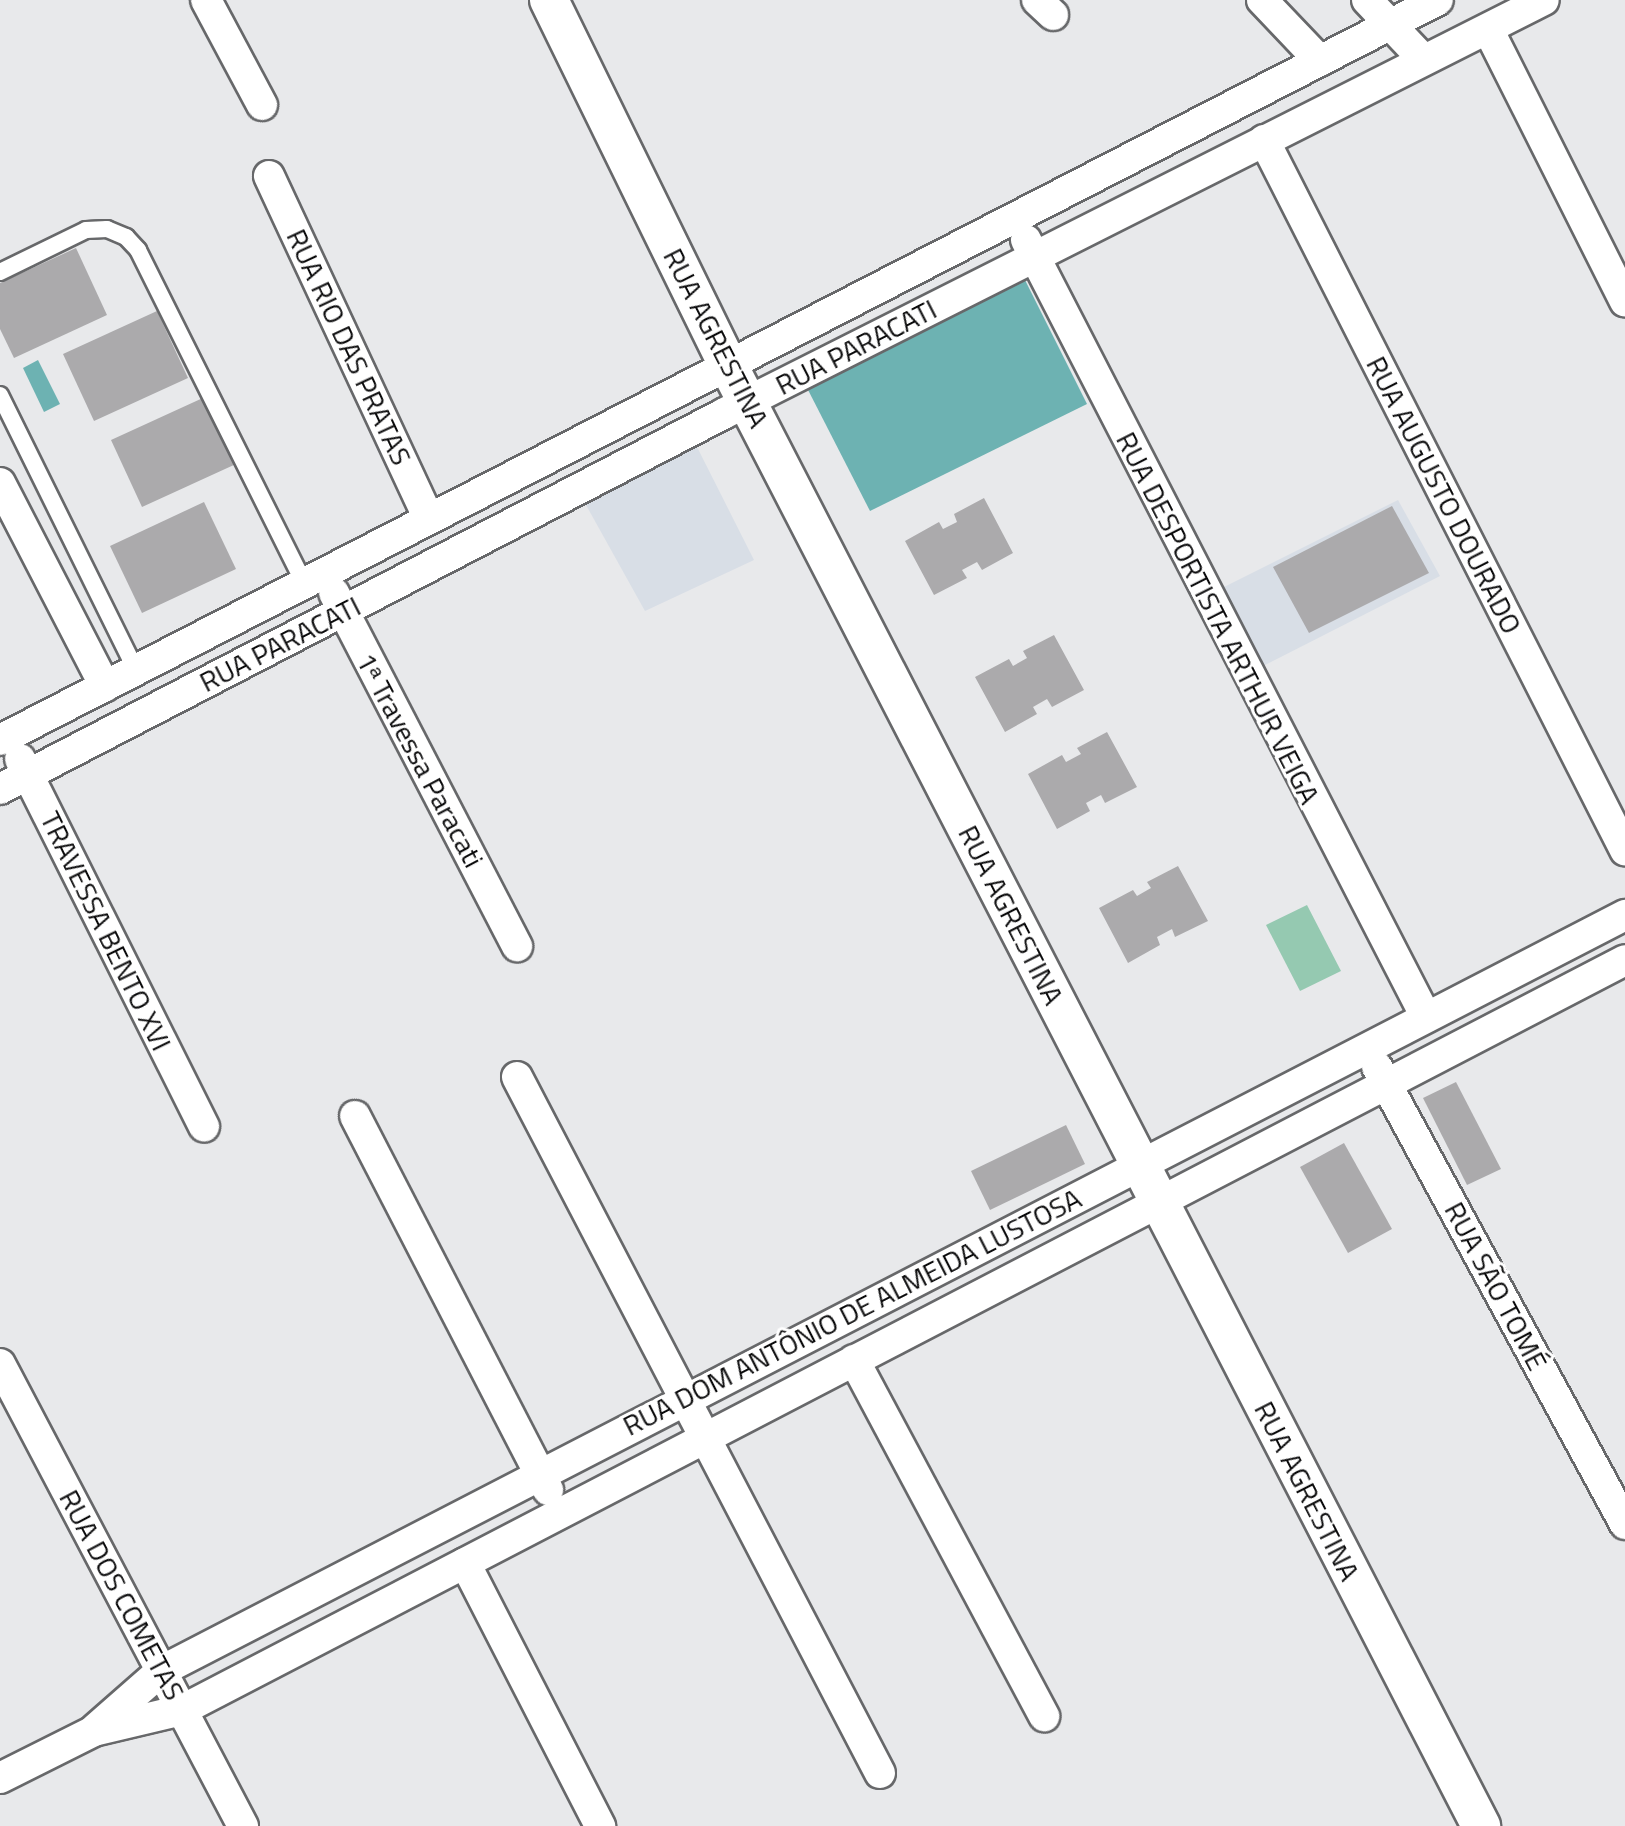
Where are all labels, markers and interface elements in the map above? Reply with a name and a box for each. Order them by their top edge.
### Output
street label: RUA RIO DAS PRATAS [280,224,418,470]
street label: RUA AGRESTINA [656,243,776,433]
street label: RUA PARACATI [770,292,942,402]
street label: RUA AUGUSTO DOURADO [1359,351,1529,639]
street label: RUA DESPORTISTA ARTHUR VEIGA [1109,426,1327,810]
street label: RUA PARACATI [194,589,366,699]
street label: 1ᵃ Travessa Paracati [349,647,491,873]
street label: TRAVESSA BENTO XVI [34,806,178,1056]
street label: RUA AGRESTINA [951,820,1071,1010]
street label: RUA DOM ANTÔNIO DE ALMEIDA LUSTOSA [617,1181,1087,1443]
street label: RUA SÃO TOMÉ [1438,1196,1554,1376]
street label: RUA AGRESTINA [1247,1396,1367,1586]
street label: RUA DOS COMETAS [52,1484,192,1706]

